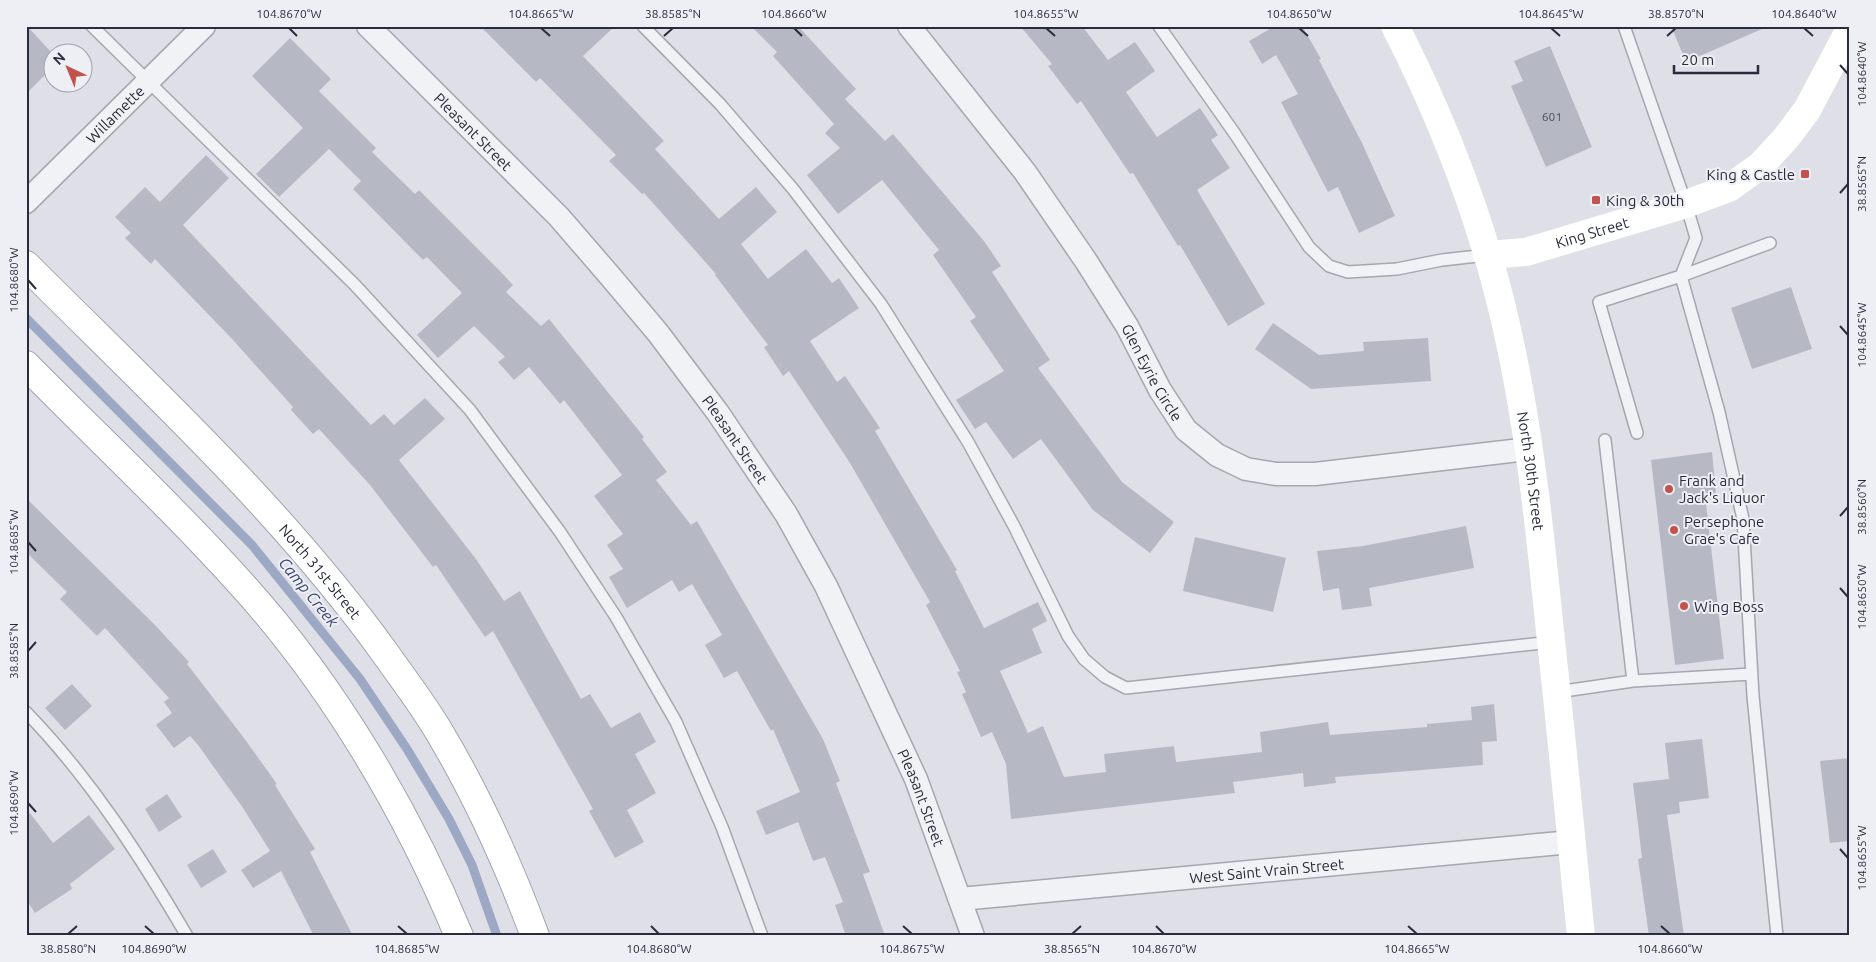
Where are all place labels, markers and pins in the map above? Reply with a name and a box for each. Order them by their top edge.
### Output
place label: King & Castle [1707,166,1795,183]
marker: King & Castle [1799,168,1811,180]
place label: King & 30th [1606,192,1684,209]
marker: King & 30th [1590,194,1602,206]
place label: Frank and Jack's Liquor [1679,472,1766,506]
marker: Frank and Jack's Liquor [1663,483,1675,495]
place label: Persephone Grae's Cafe [1684,513,1764,547]
marker: Persephone Grae's Cafe [1668,524,1680,536]
place label: Wing Boss [1694,598,1764,615]
marker: Wing Boss [1678,600,1690,612]

